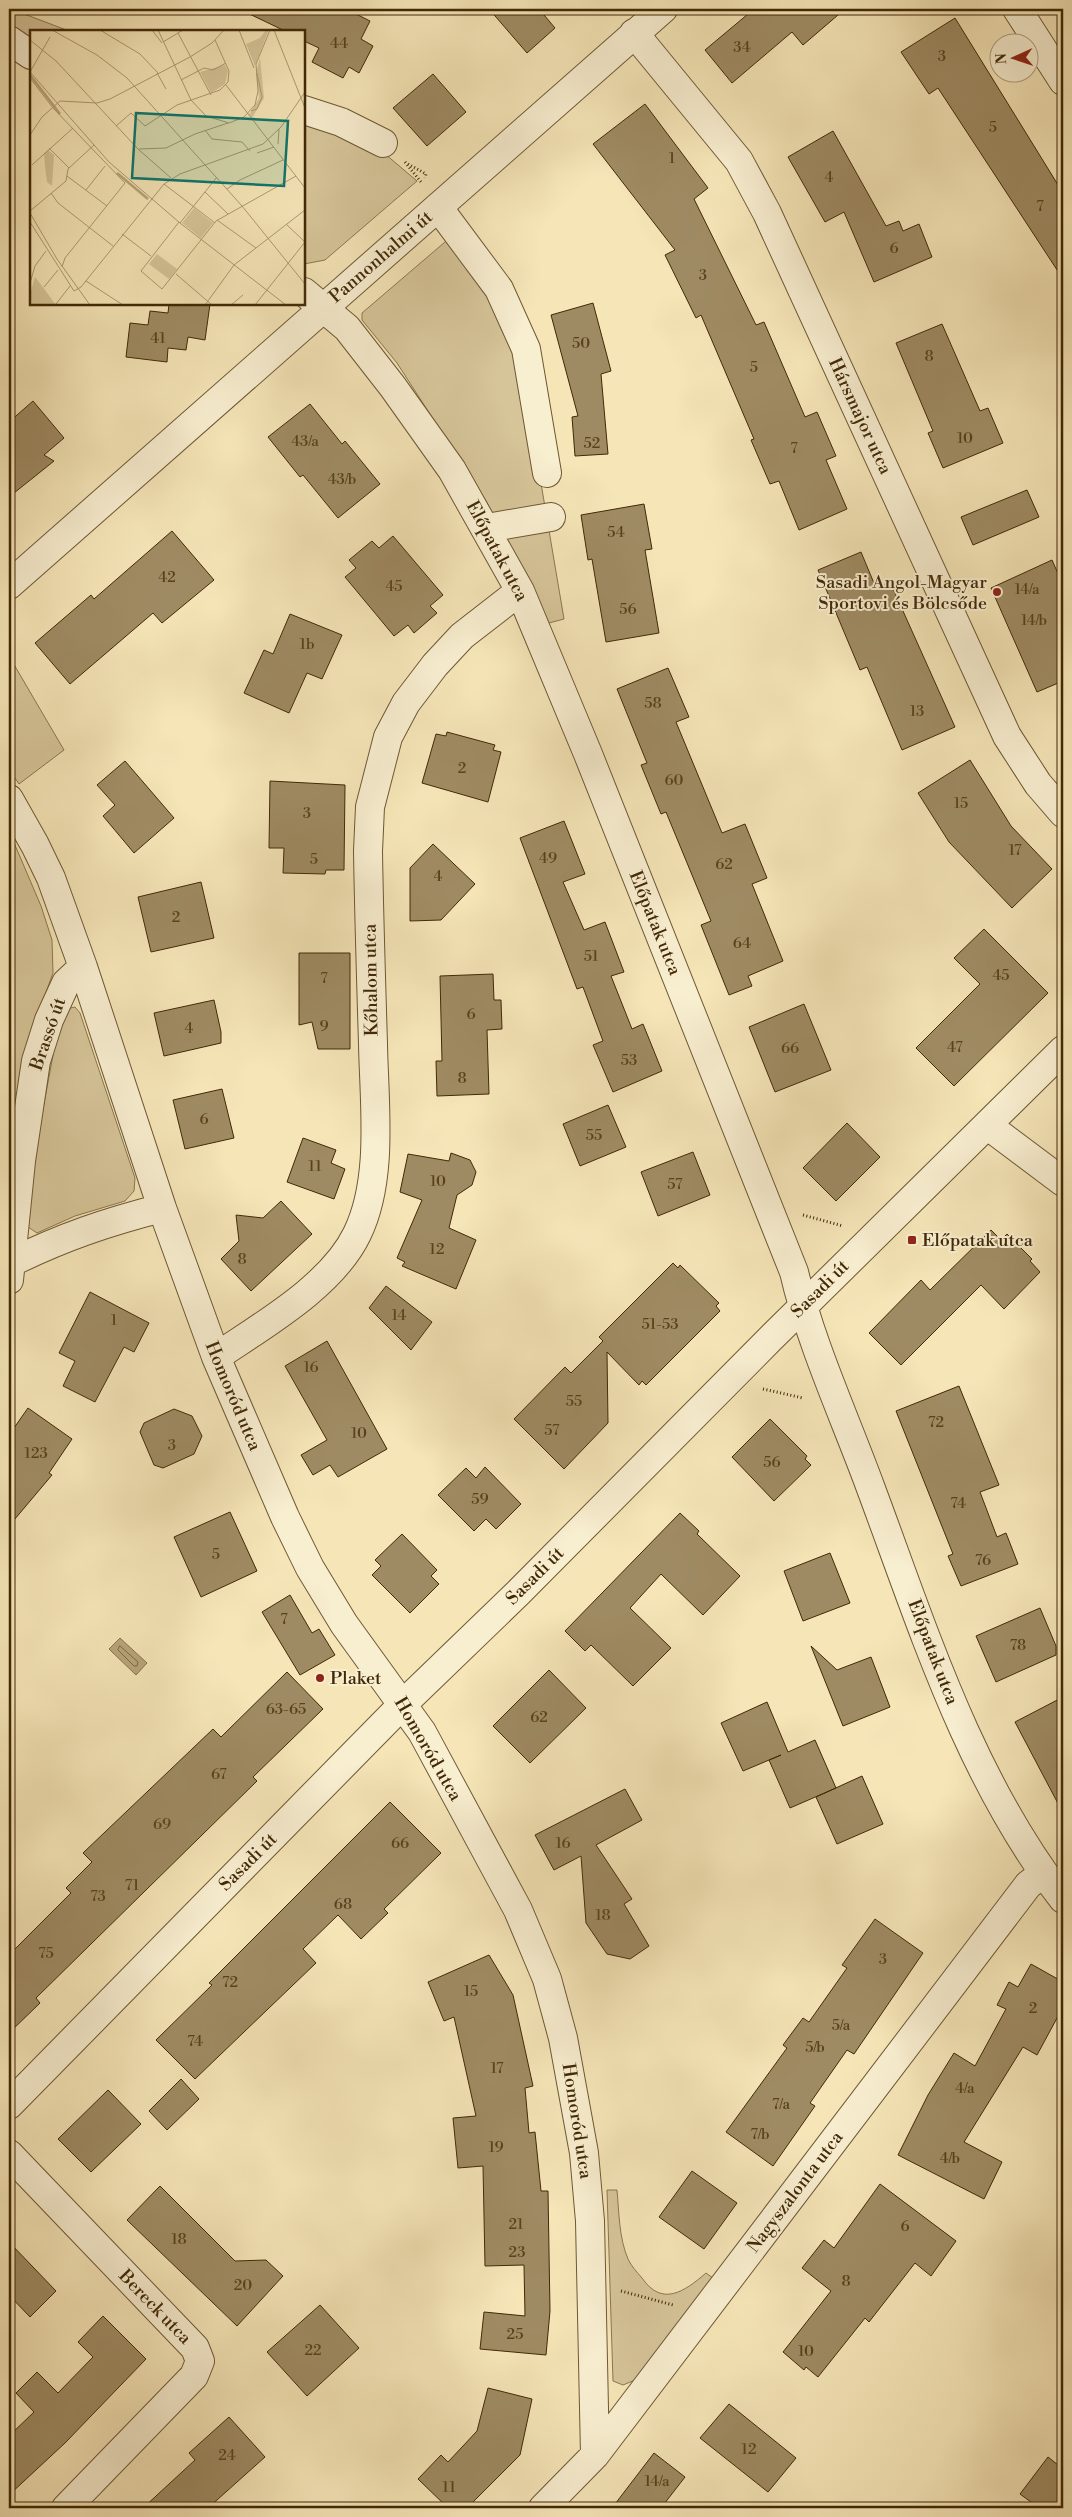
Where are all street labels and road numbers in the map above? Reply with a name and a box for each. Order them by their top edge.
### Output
street label: Pannonhalmi út [324,205,438,308]
street label: Hársmajor utca [823,354,897,479]
street label: Előpatak utca [461,497,534,606]
street label: Előpatak utca [624,867,687,980]
street label: Kőhalom utca [359,923,383,1036]
street label: Brassó út [24,994,71,1074]
street label: Sasadi út [786,1255,854,1323]
street label: Homoród utca [200,1338,267,1455]
street label: Sasadi út [501,1542,569,1610]
street label: Előpatak utca [902,1596,964,1709]
street label: Homoród utca [389,1693,468,1806]
street label: Sasadi út [214,1828,282,1896]
street label: Homoród utca [557,2062,598,2181]
street label: Nagyszalonta utca [742,2126,849,2257]
street label: Bereck utca [113,2264,197,2350]

